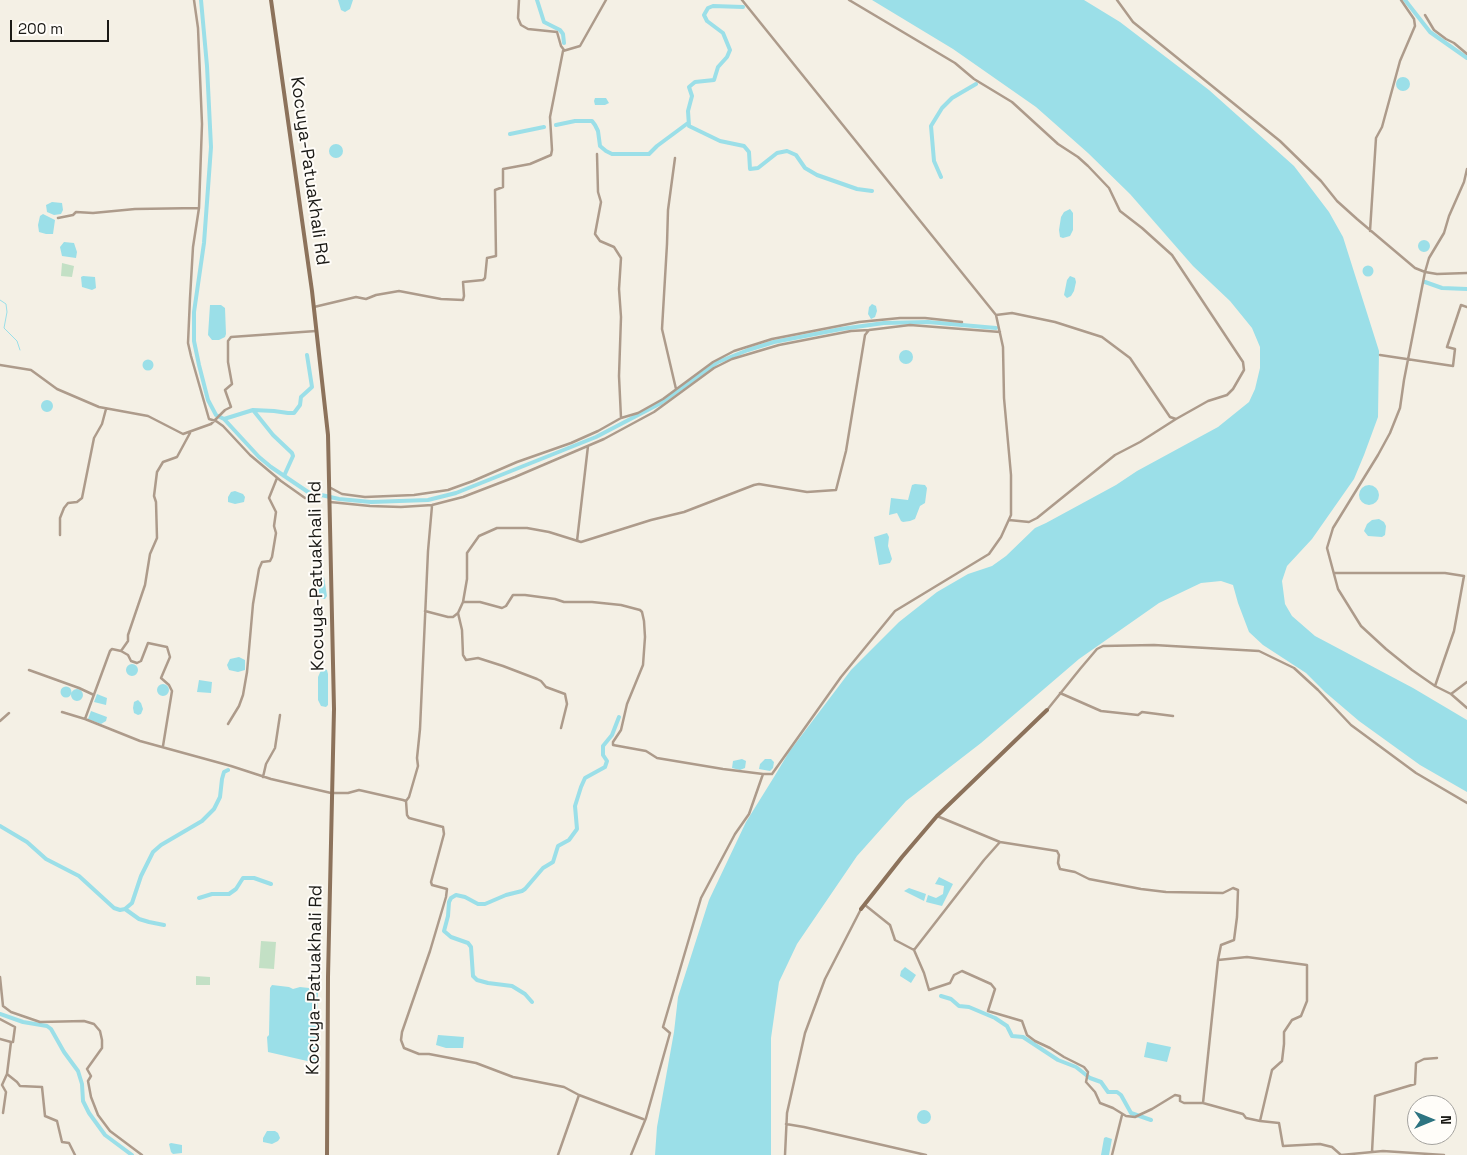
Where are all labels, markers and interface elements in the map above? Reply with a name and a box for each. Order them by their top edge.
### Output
scale bar [12,10,111,42]
text: 200 m [18,19,63,38]
street label: Kocuya-Patuakhali Rd [285,75,333,267]
street label: Kocuya-Patuakhali Rd [305,481,329,671]
street label: Kocuya-Patuakhali Rd [303,885,327,1075]
north arrow [1407,1095,1457,1145]
text: N [1437,1115,1455,1125]

